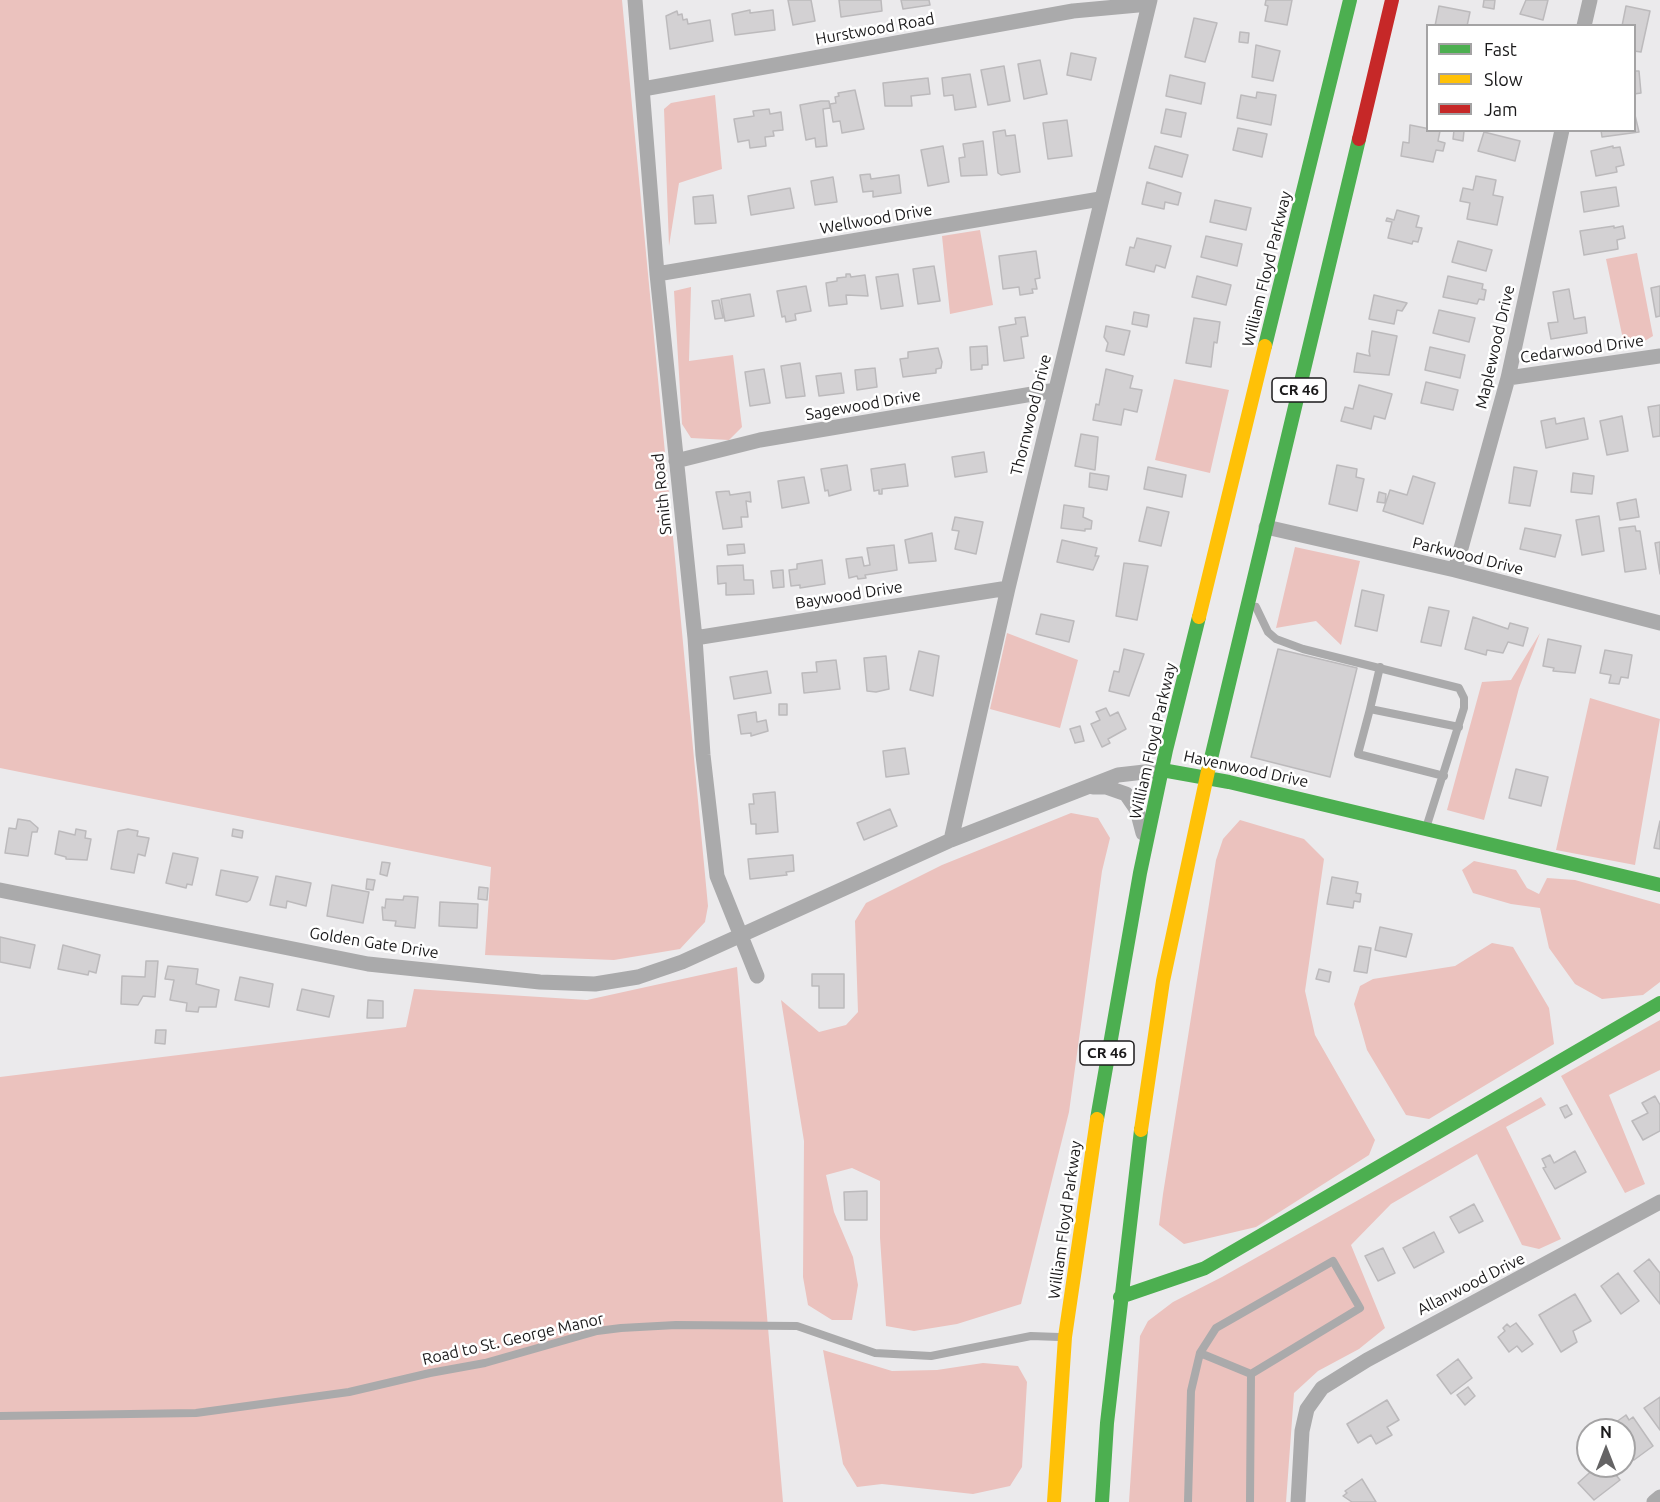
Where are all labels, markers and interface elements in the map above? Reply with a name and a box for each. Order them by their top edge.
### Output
street label: Hurstwood Road [814,9,936,49]
legend [1426,24,1636,132]
text: Fast [1484,39,1517,59]
text: Slow [1484,69,1523,89]
text: Jam [1484,99,1518,119]
street label: William Floyd Parkway [1238,189,1296,349]
street label: Wellwood Drive [818,200,934,238]
street label: Maplewood Drive [1471,283,1519,411]
street label: Cedarwood Drive [1519,331,1645,367]
street label: Thornwood Drive [1007,352,1055,478]
road number: CR 46 [1272,378,1326,402]
street label: Sagewood Drive [804,385,922,425]
street label: Smith Road [648,452,676,536]
street label: Parkwood Drive [1410,533,1526,579]
street label: Baywood Drive [794,577,904,613]
street label: William Floyd Parkway [1126,661,1180,821]
street label: Havenwood Drive [1182,746,1310,792]
street label: Golden Gate Drive [308,923,440,963]
road number: CR 46 [1080,1041,1134,1065]
street label: William Floyd Parkway [1044,1140,1086,1300]
street label: Allanwood Drive [1414,1249,1528,1319]
street label: Road to St. George Manor [420,1309,606,1369]
north arrow [1576,1418,1636,1478]
text: N [1600,1423,1612,1441]

